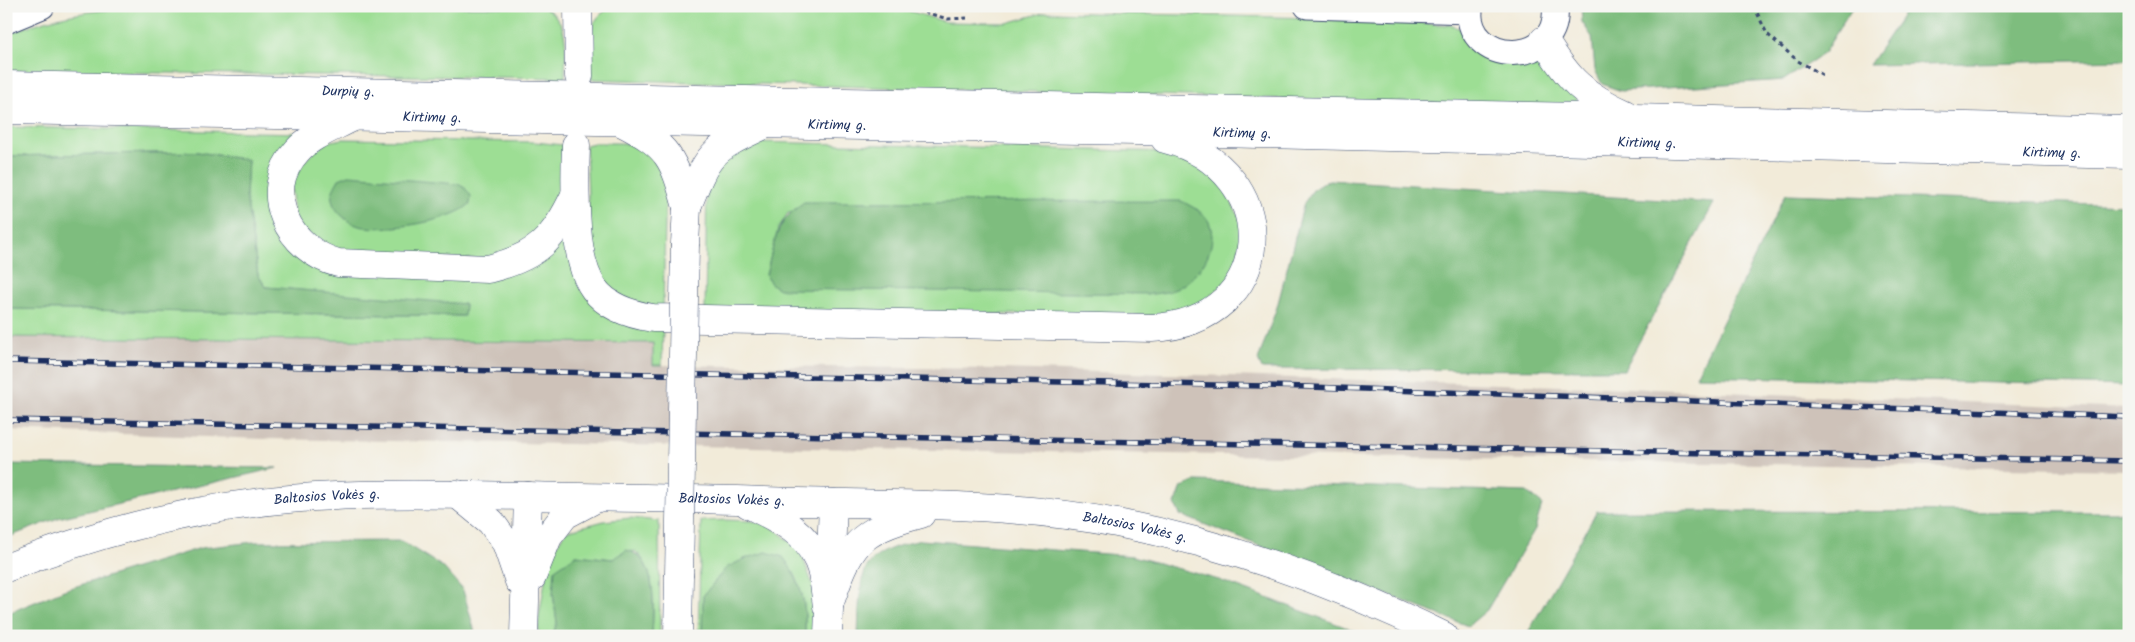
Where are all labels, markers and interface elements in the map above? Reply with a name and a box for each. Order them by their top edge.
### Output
street label: Durpių g. [321,80,375,103]
street label: Kirtimų g. [402,106,461,129]
street label: Kirtimų g. [807,114,866,137]
street label: Kirtimų g. [1212,122,1271,145]
street label: Kirtimų g. [1617,132,1676,155]
street label: Kirtimų g. [2022,141,2081,165]
street label: Baltosios Vokės g. [273,484,380,511]
street label: Baltosios Vokės g. [678,488,785,513]
street label: Baltosios Vokės g. [1081,506,1190,549]

